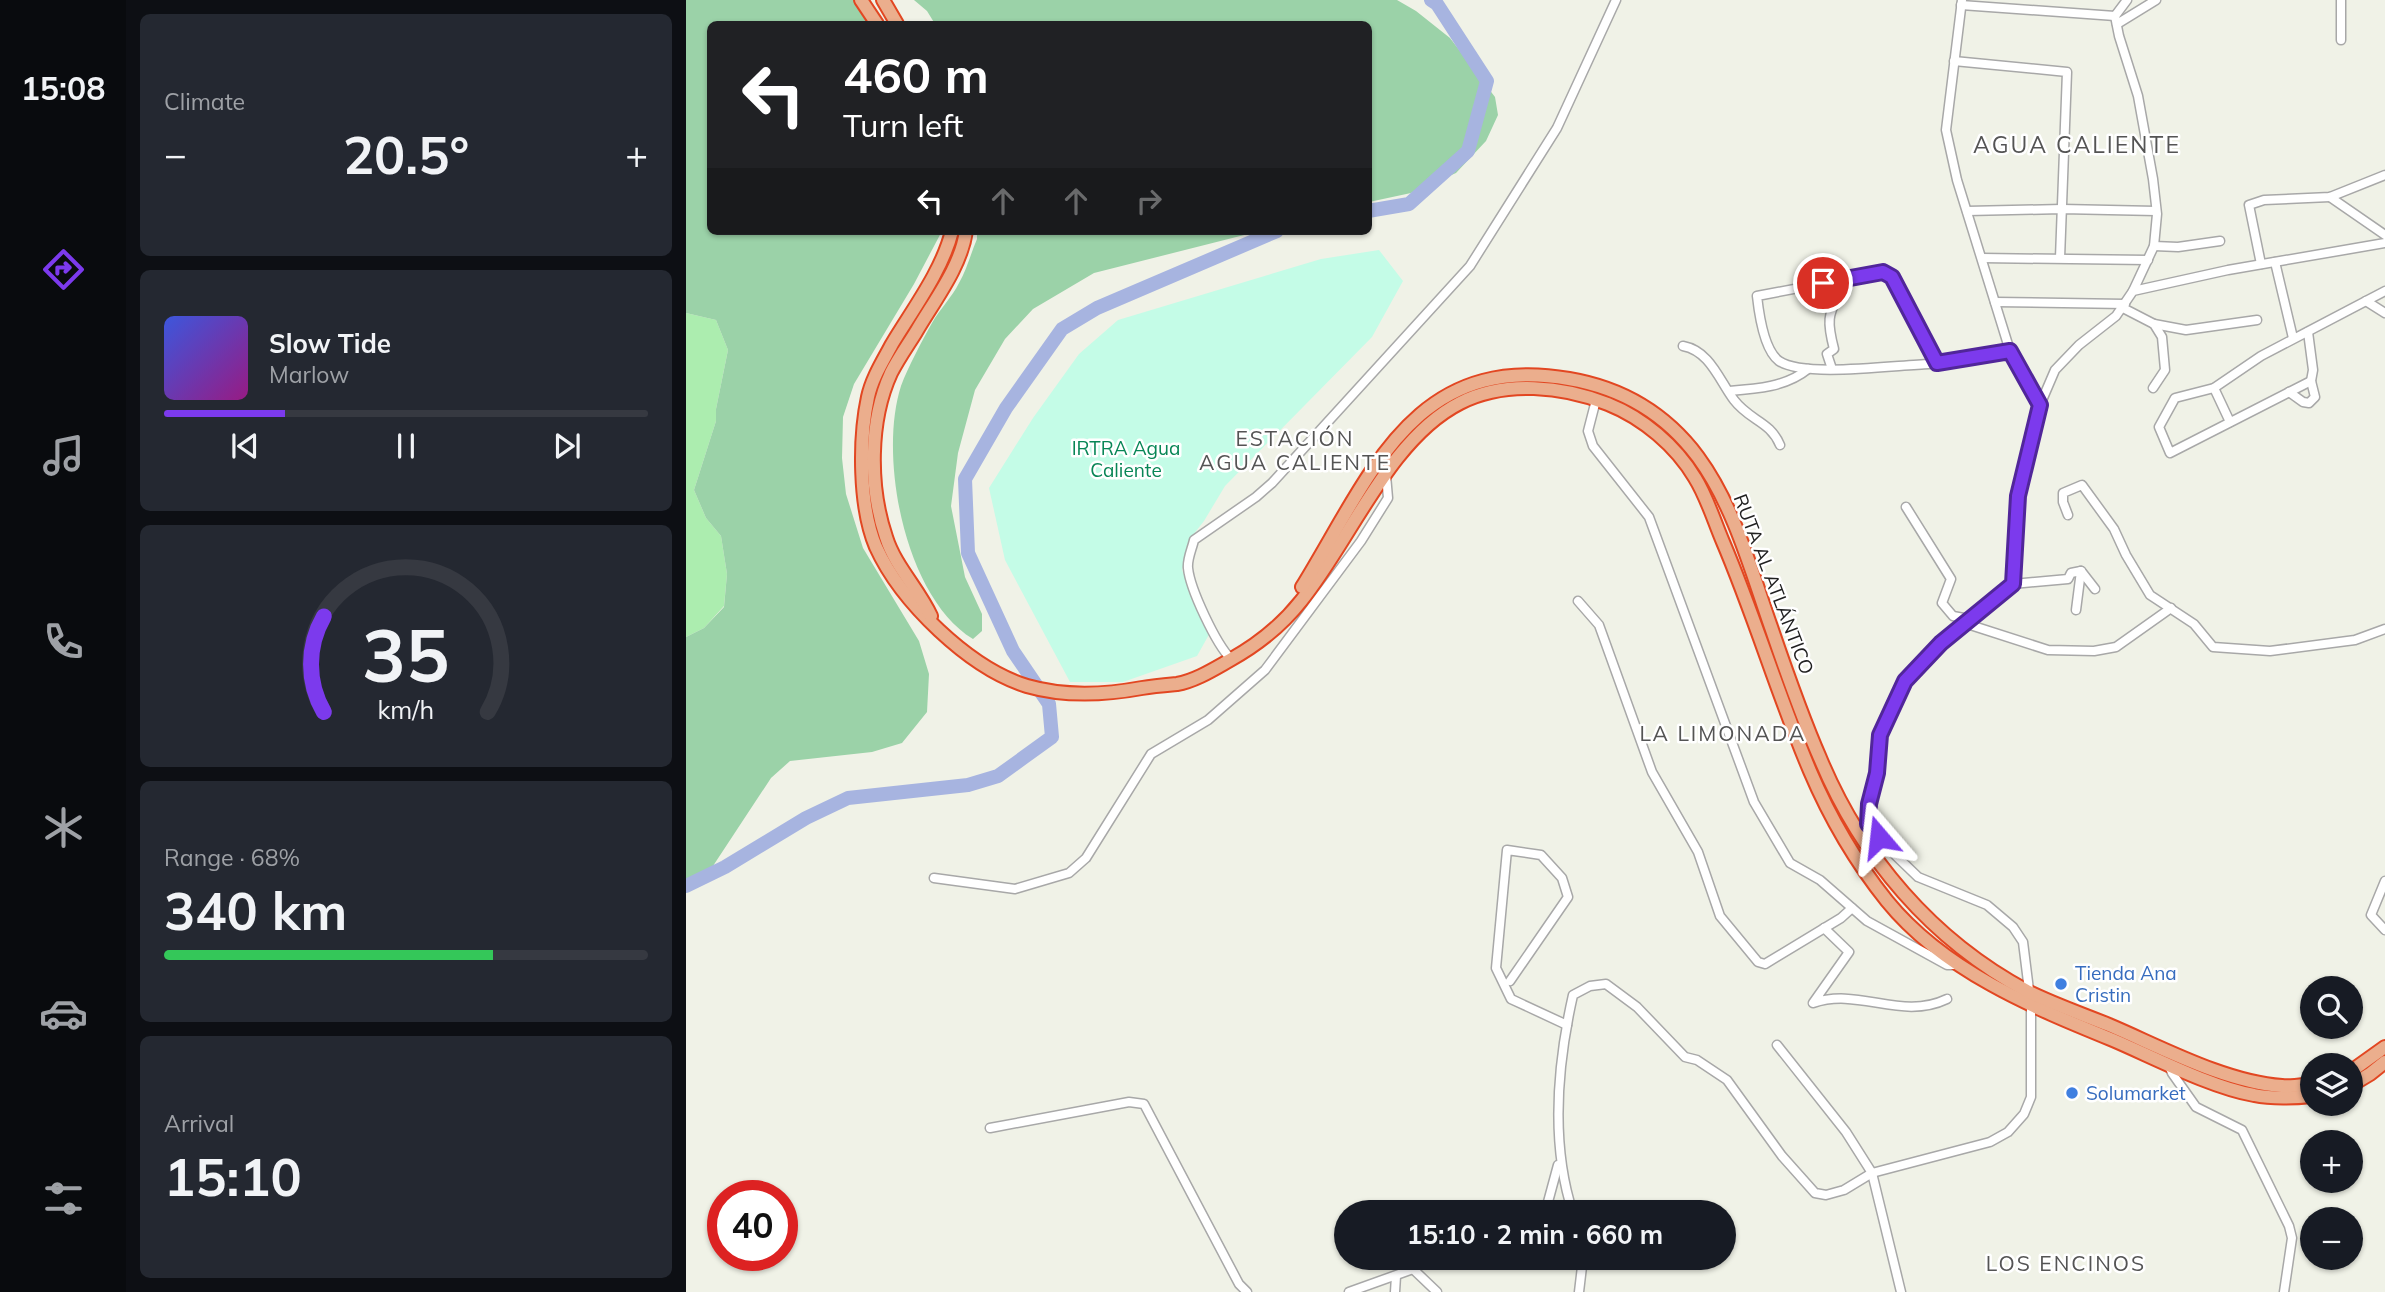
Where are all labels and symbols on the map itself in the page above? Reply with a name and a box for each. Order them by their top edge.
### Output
district label: AGUA CALIENTE [1973,130,2181,159]
pin [1793,253,1853,313]
district label: ESTACIÓN AGUA CALIENTE [1199,425,1391,475]
park label: IRTRA Agua Caliente [1072,436,1180,482]
street label: RUTA AL ATLÁNTICO [1729,491,1819,677]
district label: LA LIMONADA [1639,720,1807,746]
position arrow [1842,800,1916,874]
place label: Tienda Ana Cristin [2075,961,2177,1007]
marker: Tienda Ana Cristin [2053,976,2069,992]
place label: Solumarket [2086,1081,2186,1105]
marker: Solumarket [2064,1085,2080,1101]
speed limit sign: 40 [707,1180,798,1271]
district label: LOS ENCINOS [1986,1250,2146,1276]

